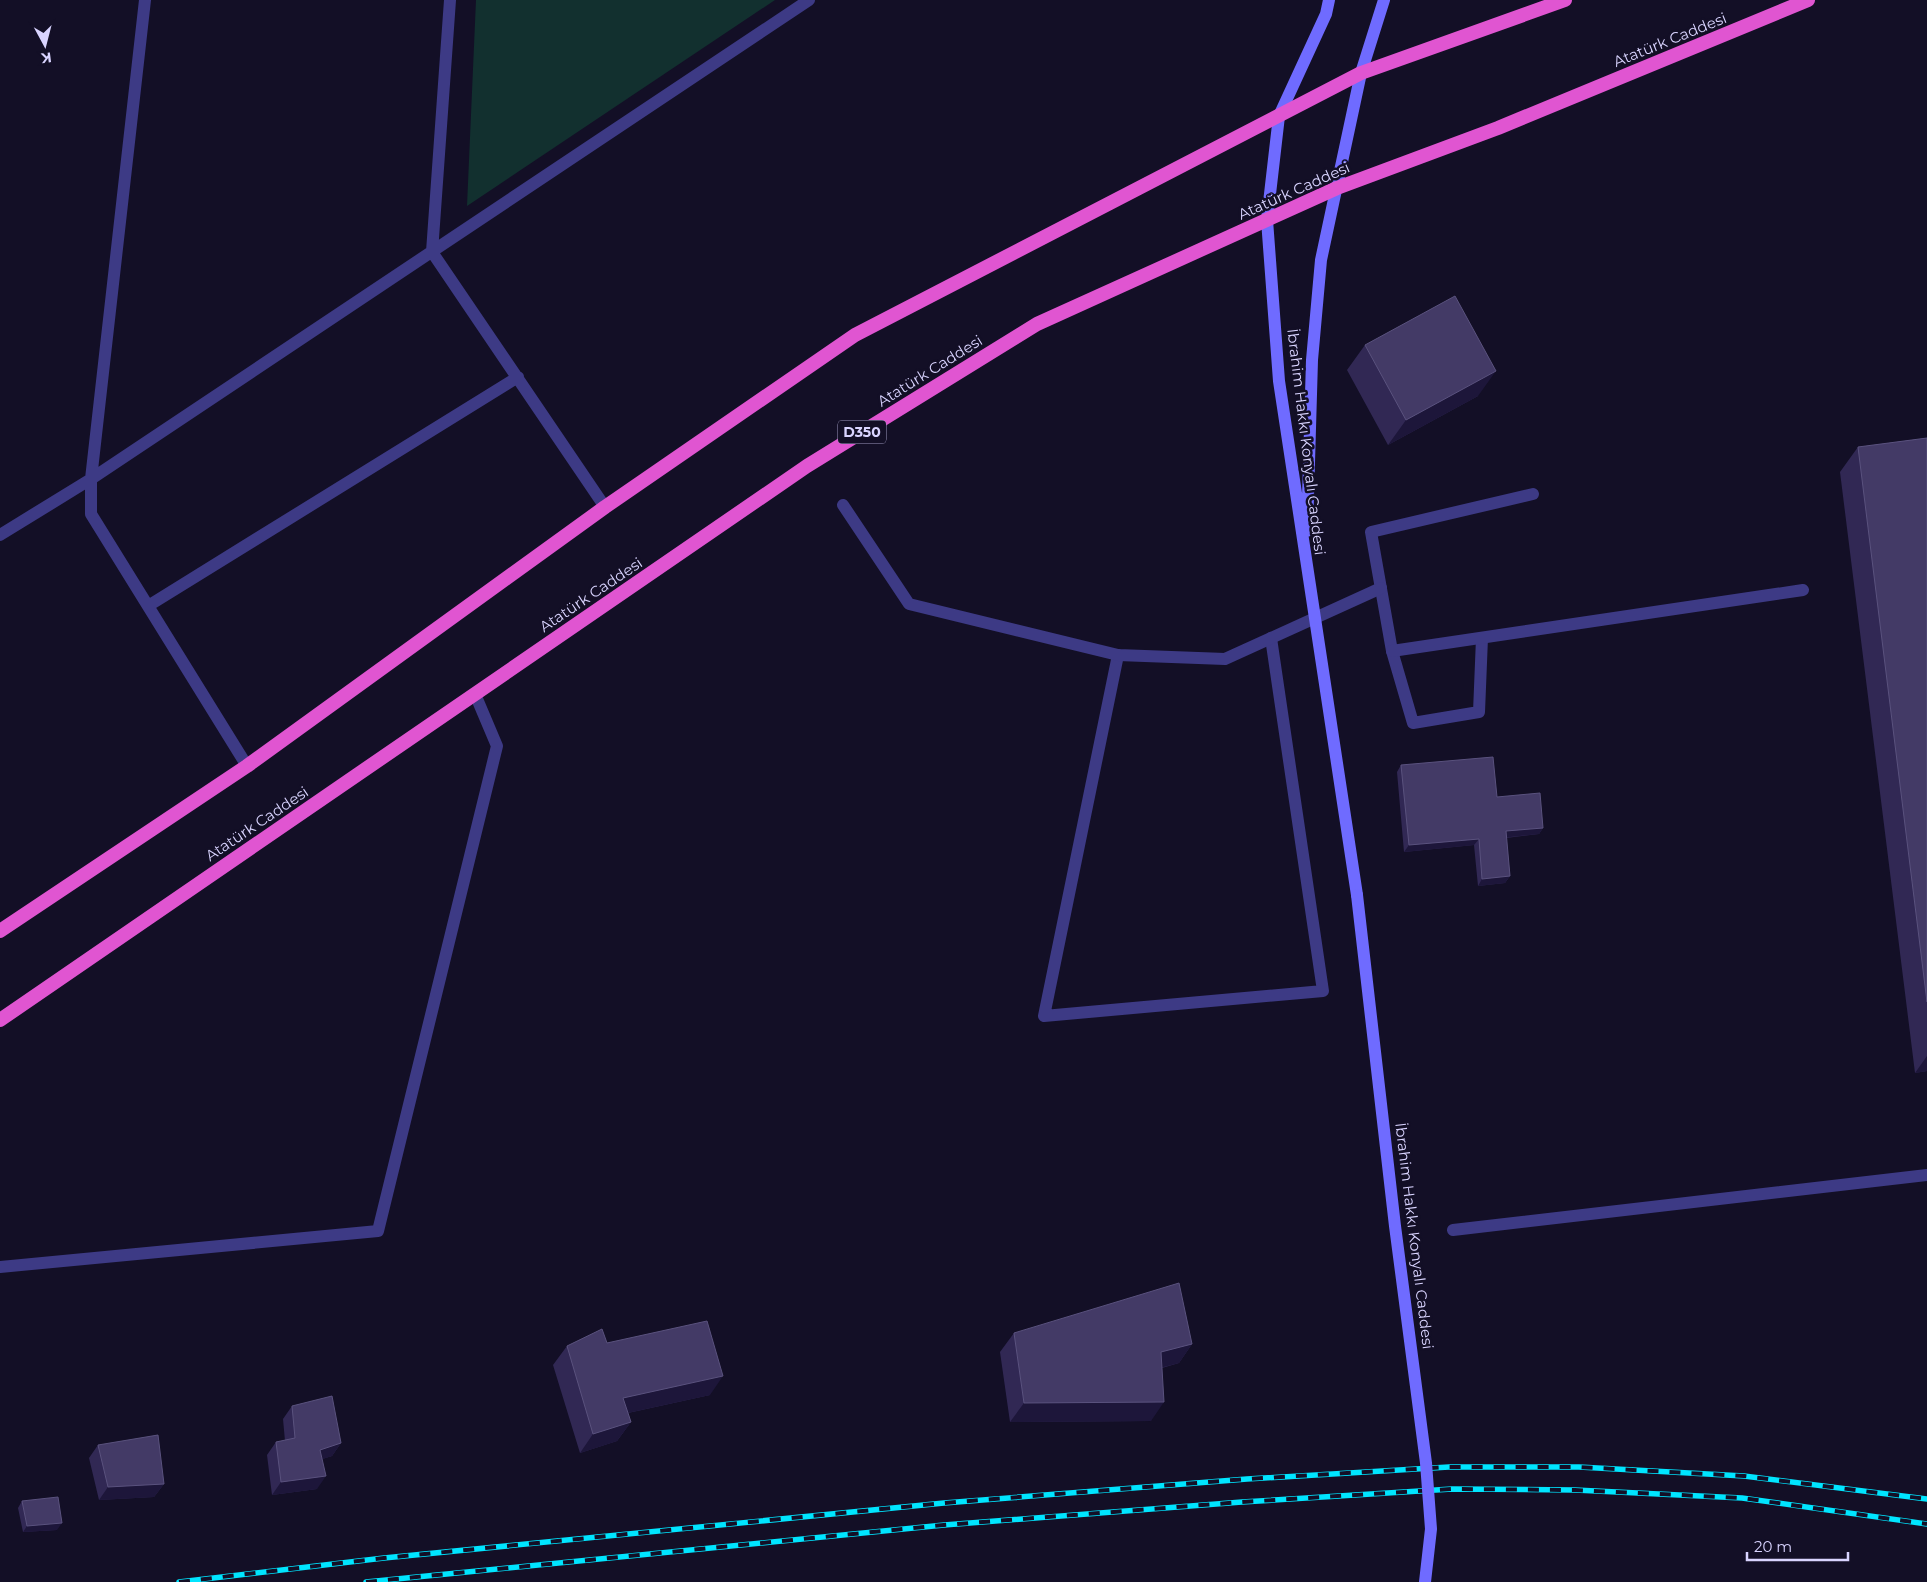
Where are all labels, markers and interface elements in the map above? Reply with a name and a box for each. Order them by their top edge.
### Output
street label: Atatürk Caddesi [1610,8,1729,71]
north arrow [20,20,70,70]
text: K [40,48,53,68]
street label: Atatürk Caddesi [1235,157,1353,224]
street label: İbrahim Hakkı Konyalı Caddesi [1283,328,1330,556]
street label: Atatürk Caddesi [874,331,986,411]
road number: D350 [838,421,886,444]
street label: Atatürk Caddesi [535,553,646,636]
street label: Atatürk Caddesi [201,782,312,865]
street label: İbrahim Hakkı Konyalı Caddesi [1391,1122,1438,1350]
scale bar [1747,1530,1848,1562]
text: 20 m [1754,1537,1792,1556]

